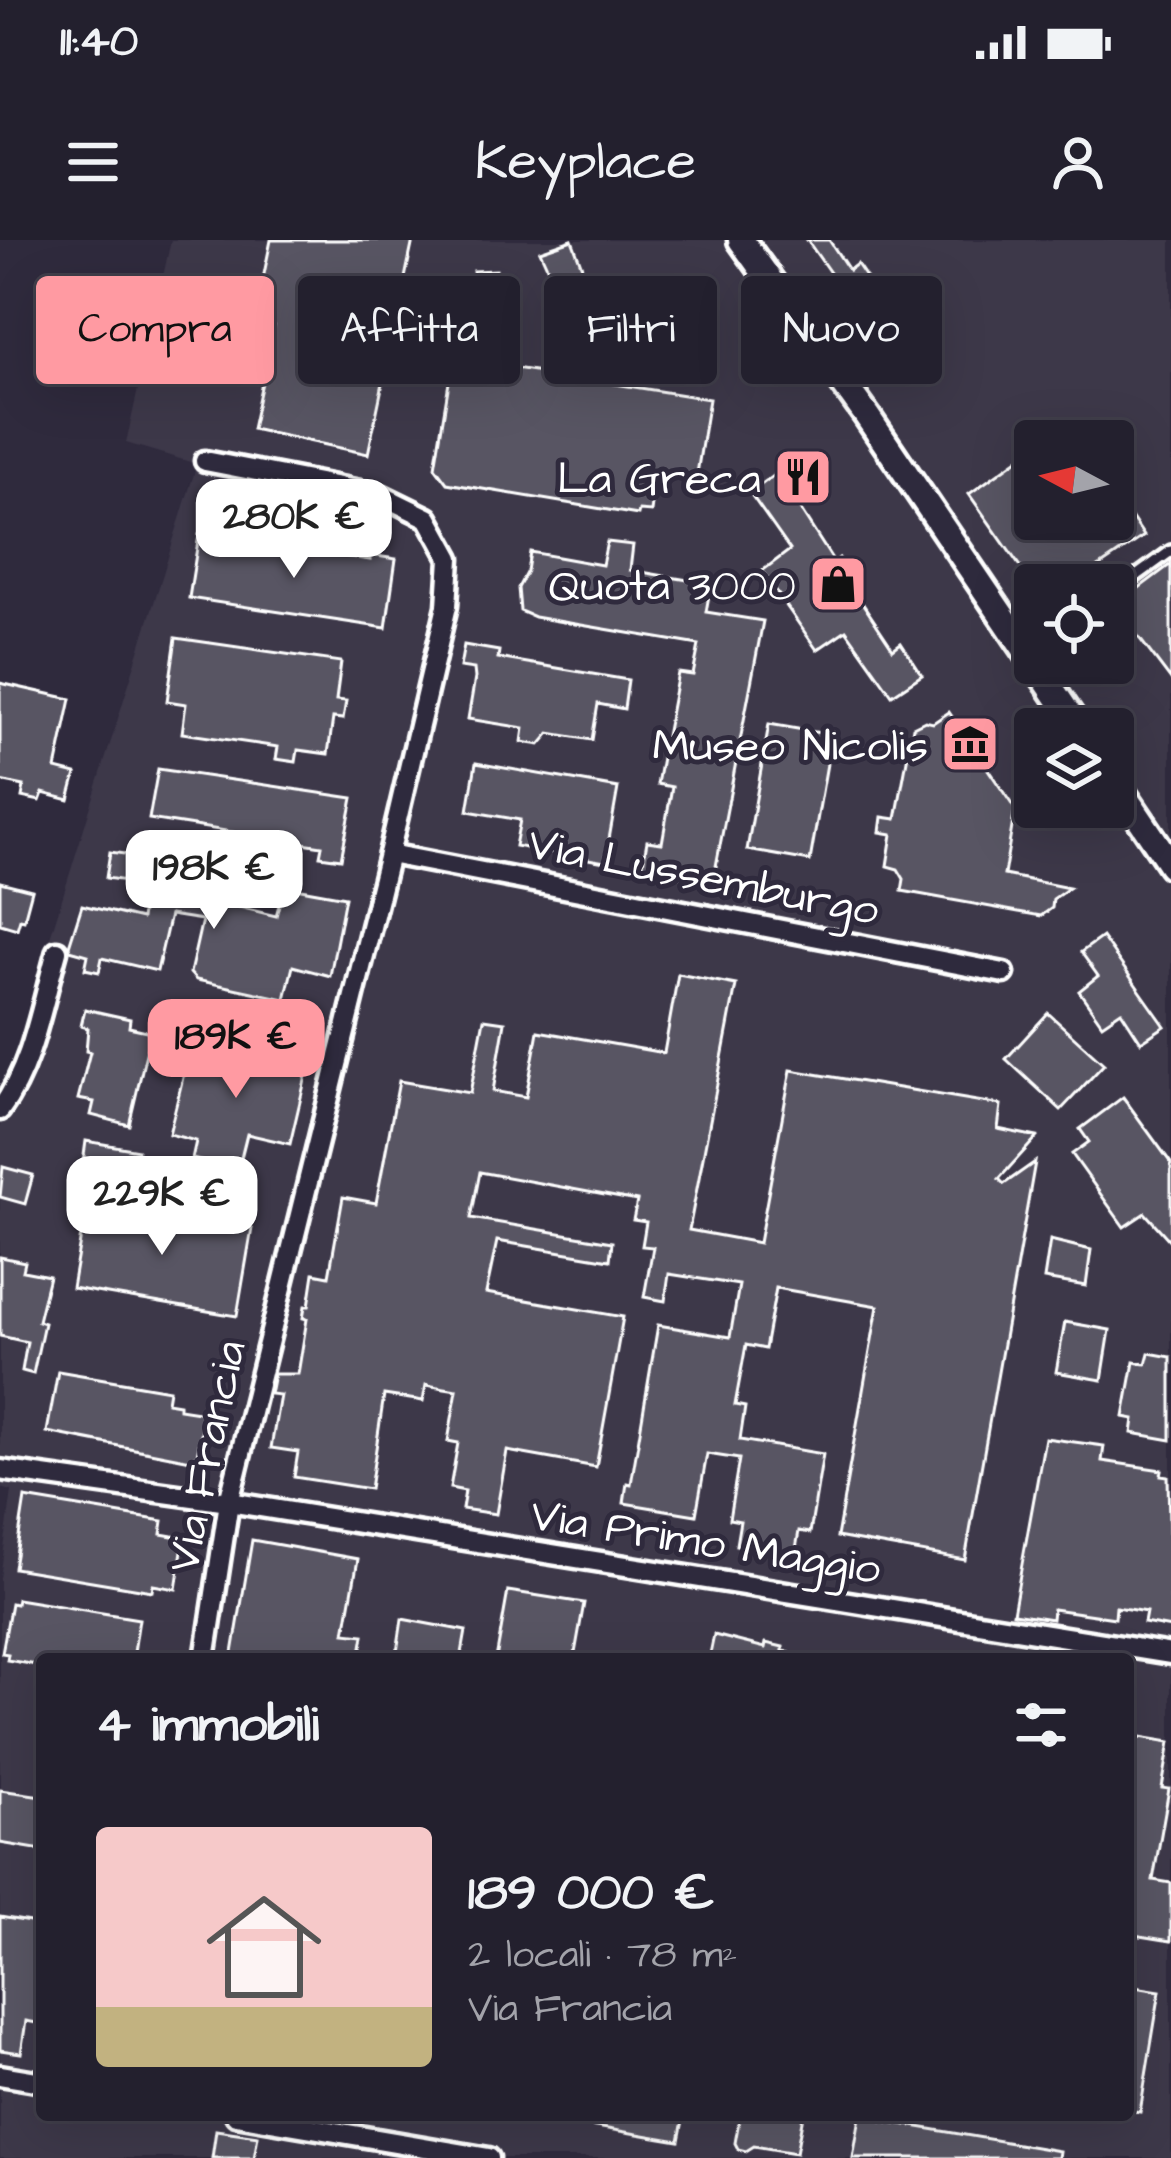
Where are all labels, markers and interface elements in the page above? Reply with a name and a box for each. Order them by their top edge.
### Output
text: 11:40 [60,11,138,73]
text: Keyplace [475,125,696,200]
icon: menu [60,129,126,195]
icon: person [1045,129,1111,195]
chip: Compra [36,276,274,384]
chip: Affitta [298,276,520,384]
chip: Filtri [544,276,717,384]
chip: Nuovo [741,276,942,384]
north arrow [1014,420,1134,540]
map controls [1014,420,1134,828]
restaurant icon: La Greca [772,446,834,508]
place label: La Greca [557,449,761,511]
pin: 280K € [196,479,392,581]
text: 280K € [223,491,365,545]
shop icon: Quota 3000 [807,553,869,615]
place label: Quota 3000 [549,556,796,618]
button: locate [1014,564,1134,684]
button: layers [1014,708,1134,828]
museum icon: Museo Nicolis [939,713,1001,775]
place label: Museo Nicolis [652,716,928,778]
street label: Via Lussemburgo [523,814,884,942]
pin: 198K € [116,830,312,932]
text: 198K € [153,842,275,896]
pin: 189K € [138,999,334,1101]
text: 189K € [175,1011,297,1065]
pin: 229K € [64,1156,260,1258]
text: 229K € [93,1168,231,1222]
street label: Via Francia [153,1335,263,1578]
street label: Via Primo Maggio [526,1485,885,1601]
text: 4 immobili [96,1690,319,1761]
icon: filters [1008,1692,1074,1758]
text: 189 000 € [468,1858,715,1929]
icon: home [192,1875,336,2019]
text: 2 locali · 78 m² [468,1929,737,1983]
text: Via Francia [468,1983,672,2037]

